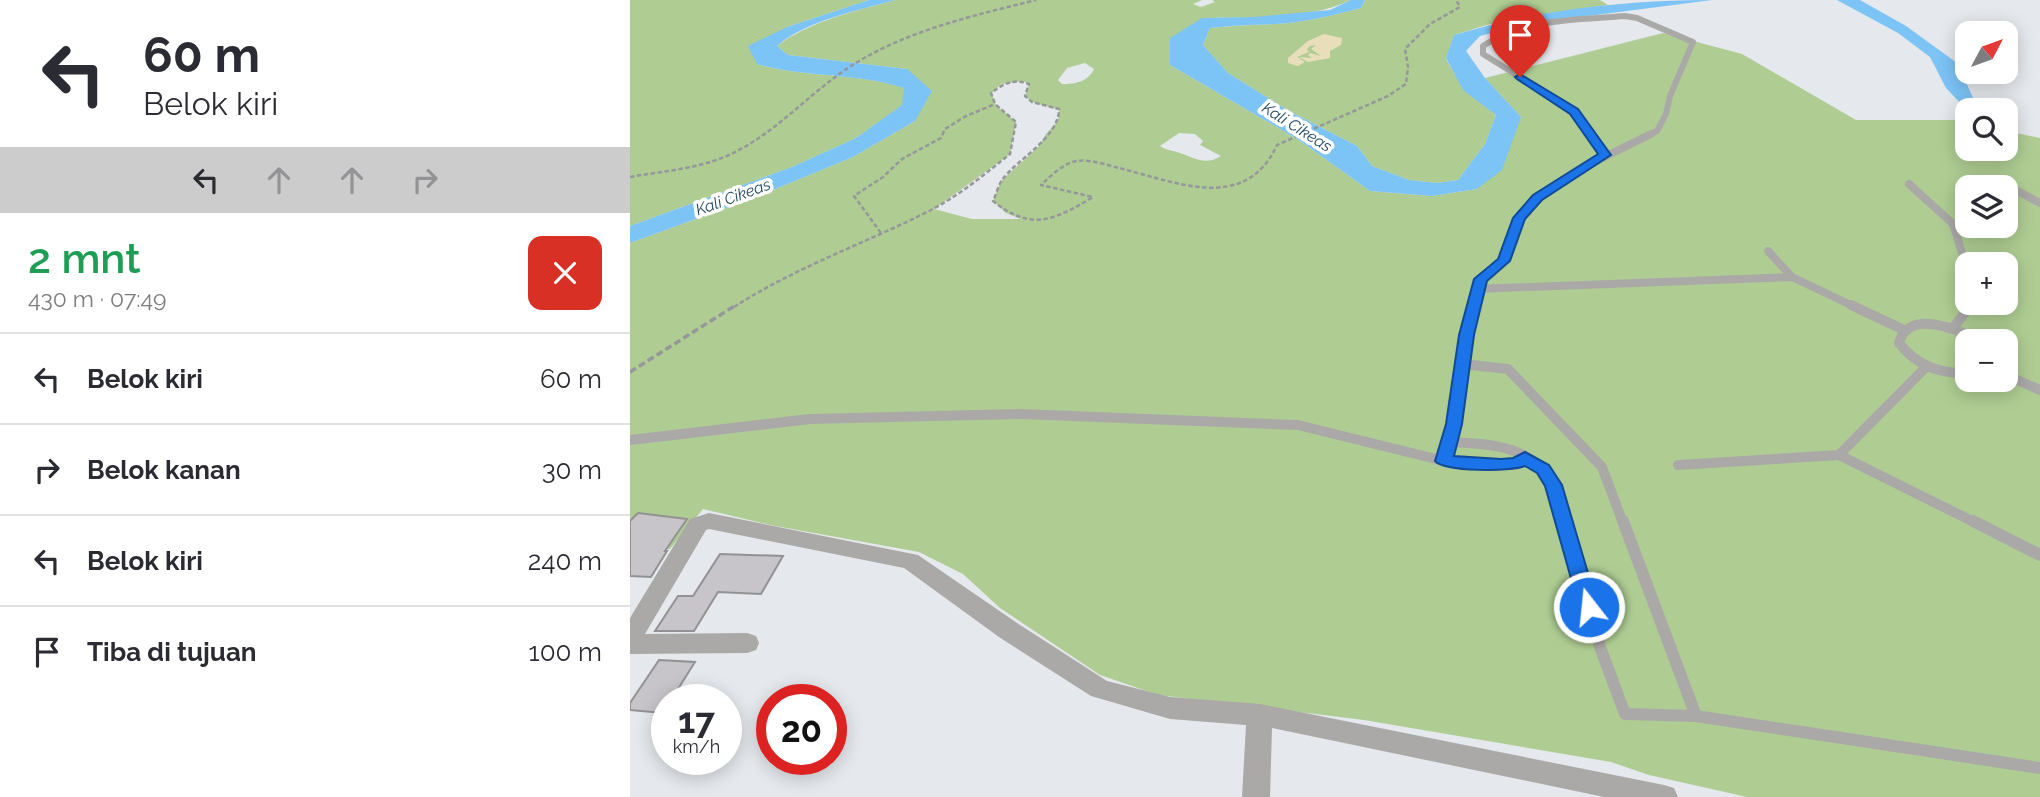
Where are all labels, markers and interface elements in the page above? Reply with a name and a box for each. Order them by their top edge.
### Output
pin [1490,5,1550,77]
icon: arrive [1501,16,1539,54]
north arrow [1955,21,2018,84]
map controls [1955,21,2018,392]
text: 60 m [143,26,260,83]
icon: left [28,28,119,119]
text: Belok kiri [143,85,278,122]
water label: Kali Cikeas [1259,98,1336,156]
button: search [1955,98,2018,161]
icon: left [187,161,225,199]
icon: ahead [260,161,298,199]
icon: ahead [333,161,371,199]
icon: right [406,161,444,199]
water label: Kali Cikeas [693,174,774,219]
button: layers [1955,175,2018,238]
text: 2 mnt [28,234,141,283]
button: close [528,236,602,310]
button: + [1955,252,2018,315]
text: 430 m · 07:49 [28,285,167,312]
button: − [1955,329,2018,392]
icon: left [28,360,66,398]
text: Belok kiri [87,364,203,394]
text: 60 m [540,364,602,394]
icon: right [28,451,66,489]
text: Belok kanan [87,455,241,485]
text: 30 m [542,455,602,485]
icon: left [28,542,66,580]
text: Belok kiri [87,546,203,576]
text: 240 m [528,546,602,576]
position arrow [1552,570,1626,644]
icon: arrive [28,633,66,671]
text: Tiba di tujuan [87,637,257,667]
text: 100 m [529,637,602,667]
speed limit sign: 20 [756,684,847,775]
text: 17 [678,700,715,741]
text: km/h [673,736,720,757]

